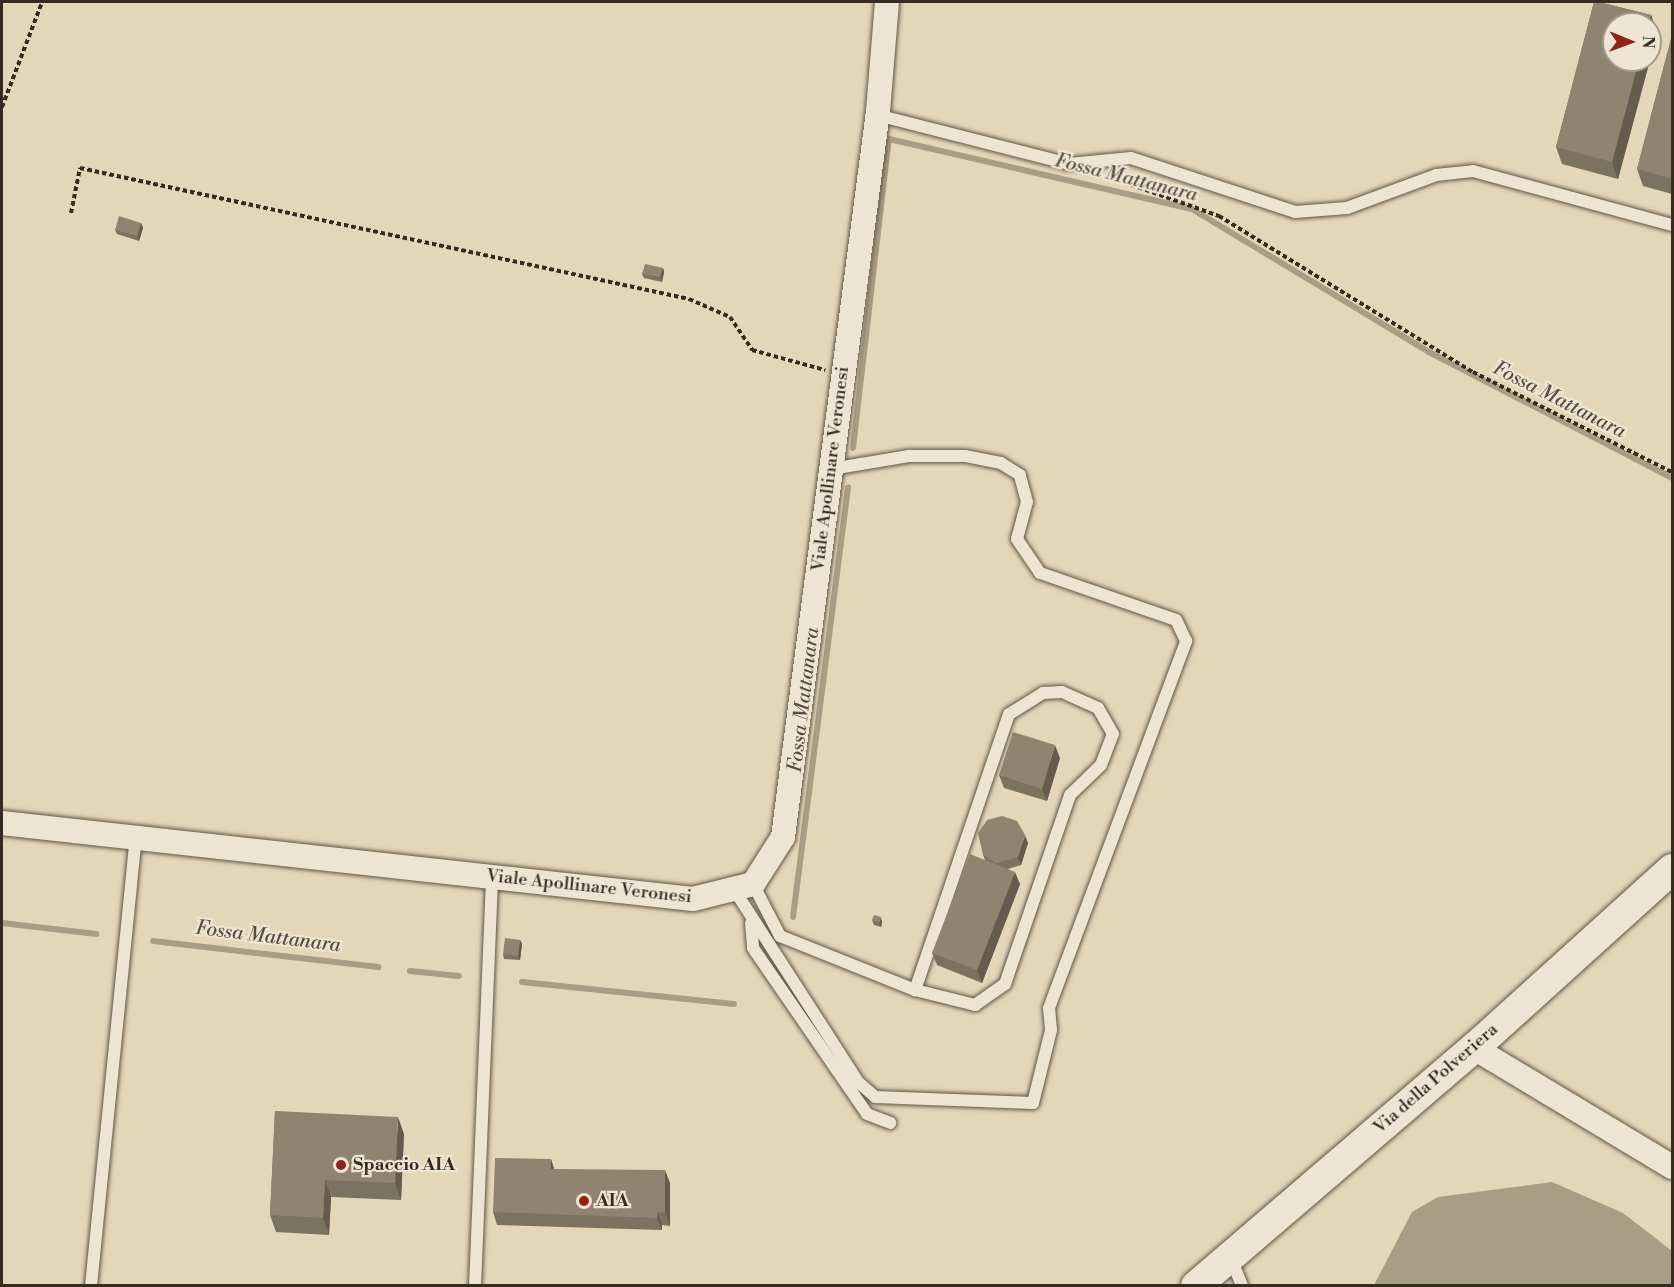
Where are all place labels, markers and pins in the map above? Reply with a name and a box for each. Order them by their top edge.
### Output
place label: Spaccio AIA [353,1154,455,1176]
marker: Spaccio AIA [334,1158,348,1172]
place label: AIA [596,1190,629,1212]
marker: AIA [577,1194,591,1208]

